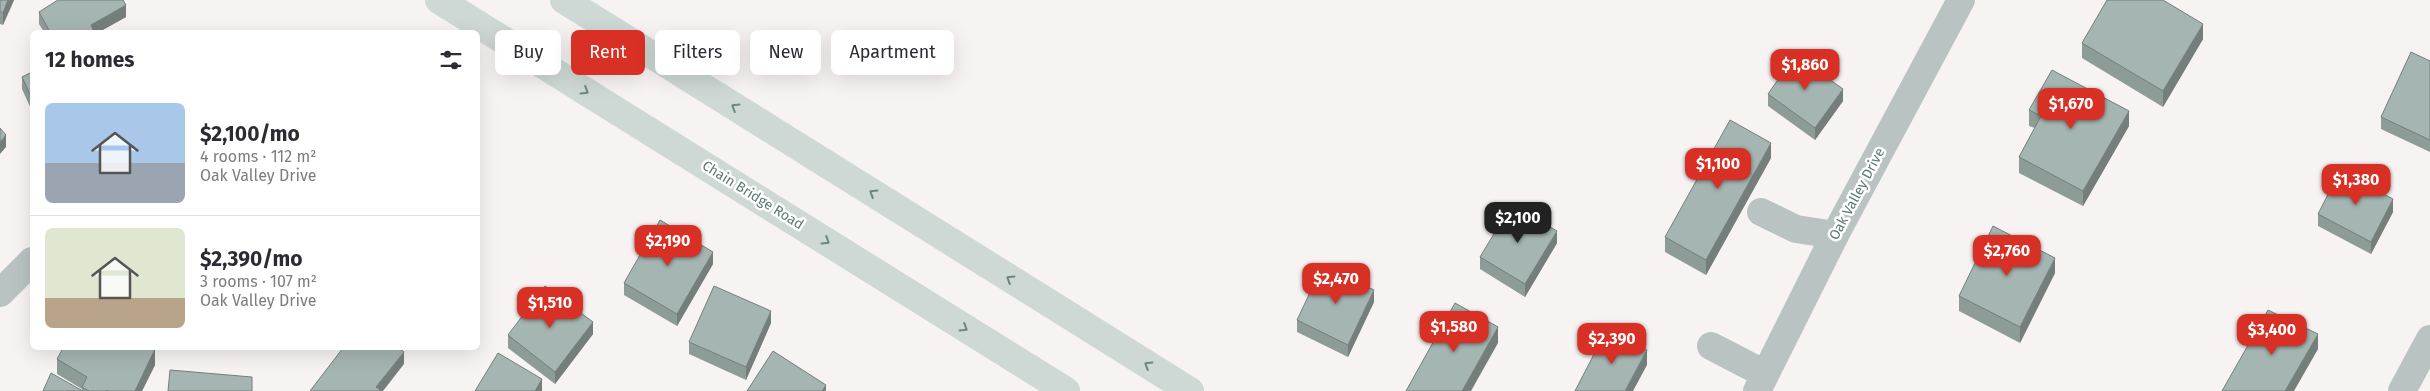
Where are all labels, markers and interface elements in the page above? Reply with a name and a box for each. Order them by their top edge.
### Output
chip: Buy [495,30,561,75]
chip: Rent [571,30,645,75]
chip: Filters [655,30,740,75]
chip: New [750,30,821,75]
chip: Apartment [831,30,954,75]
icon: filters [437,46,465,74]
text: 12 homes [45,47,134,73]
pin: $1,860 [1764,48,1846,91]
text: $1,860 [1781,55,1829,74]
one-way arrow [579,84,588,94]
pin: $1,670 [2030,88,2112,130]
text: $1,670 [2049,94,2093,113]
one-way arrow [731,103,740,113]
text: $2,100/mo [200,121,300,147]
icon: home [85,123,145,183]
street label: Oak Valley Drive [1826,145,1888,243]
text: 4 rooms · 112 m² [200,147,316,166]
pin: $1,100 [1677,148,1759,190]
text: $1,100 [1696,154,1740,173]
street label: Chain Bridge Road [699,157,807,233]
pin: $1,380 [2315,164,2397,206]
text: Oak Valley Drive [200,166,316,185]
text: $1,380 [2333,170,2379,189]
one-way arrow [869,190,878,199]
pin: $2,100 [1477,202,1559,244]
text: $2,100 [1495,208,1541,227]
pin: $2,190 [627,224,709,267]
text: $2,190 [646,231,690,250]
pin: $2,760 [1966,234,2048,277]
one-way arrow [821,235,830,245]
text: $2,760 [1984,241,2030,260]
text: $2,390/mo [200,246,303,272]
icon: home [85,248,145,308]
pin: $2,470 [1295,262,1377,305]
text: $2,470 [1313,269,1359,288]
text: 3 rooms · 107 m² [200,272,317,291]
one-way arrow [1007,276,1016,285]
pin: $1,510 [509,286,591,329]
text: Oak Valley Drive [200,291,316,310]
text: $1,510 [528,293,572,312]
pin: $1,580 [1413,310,1495,353]
pin: $3,400 [2231,314,2313,356]
text: $1,580 [1431,317,1477,336]
text: $3,400 [2248,320,2296,339]
one-way arrow [959,321,968,331]
pin: $2,390 [1571,322,1653,365]
text: $2,390 [1588,329,1636,348]
one-way arrow [1145,362,1154,372]

